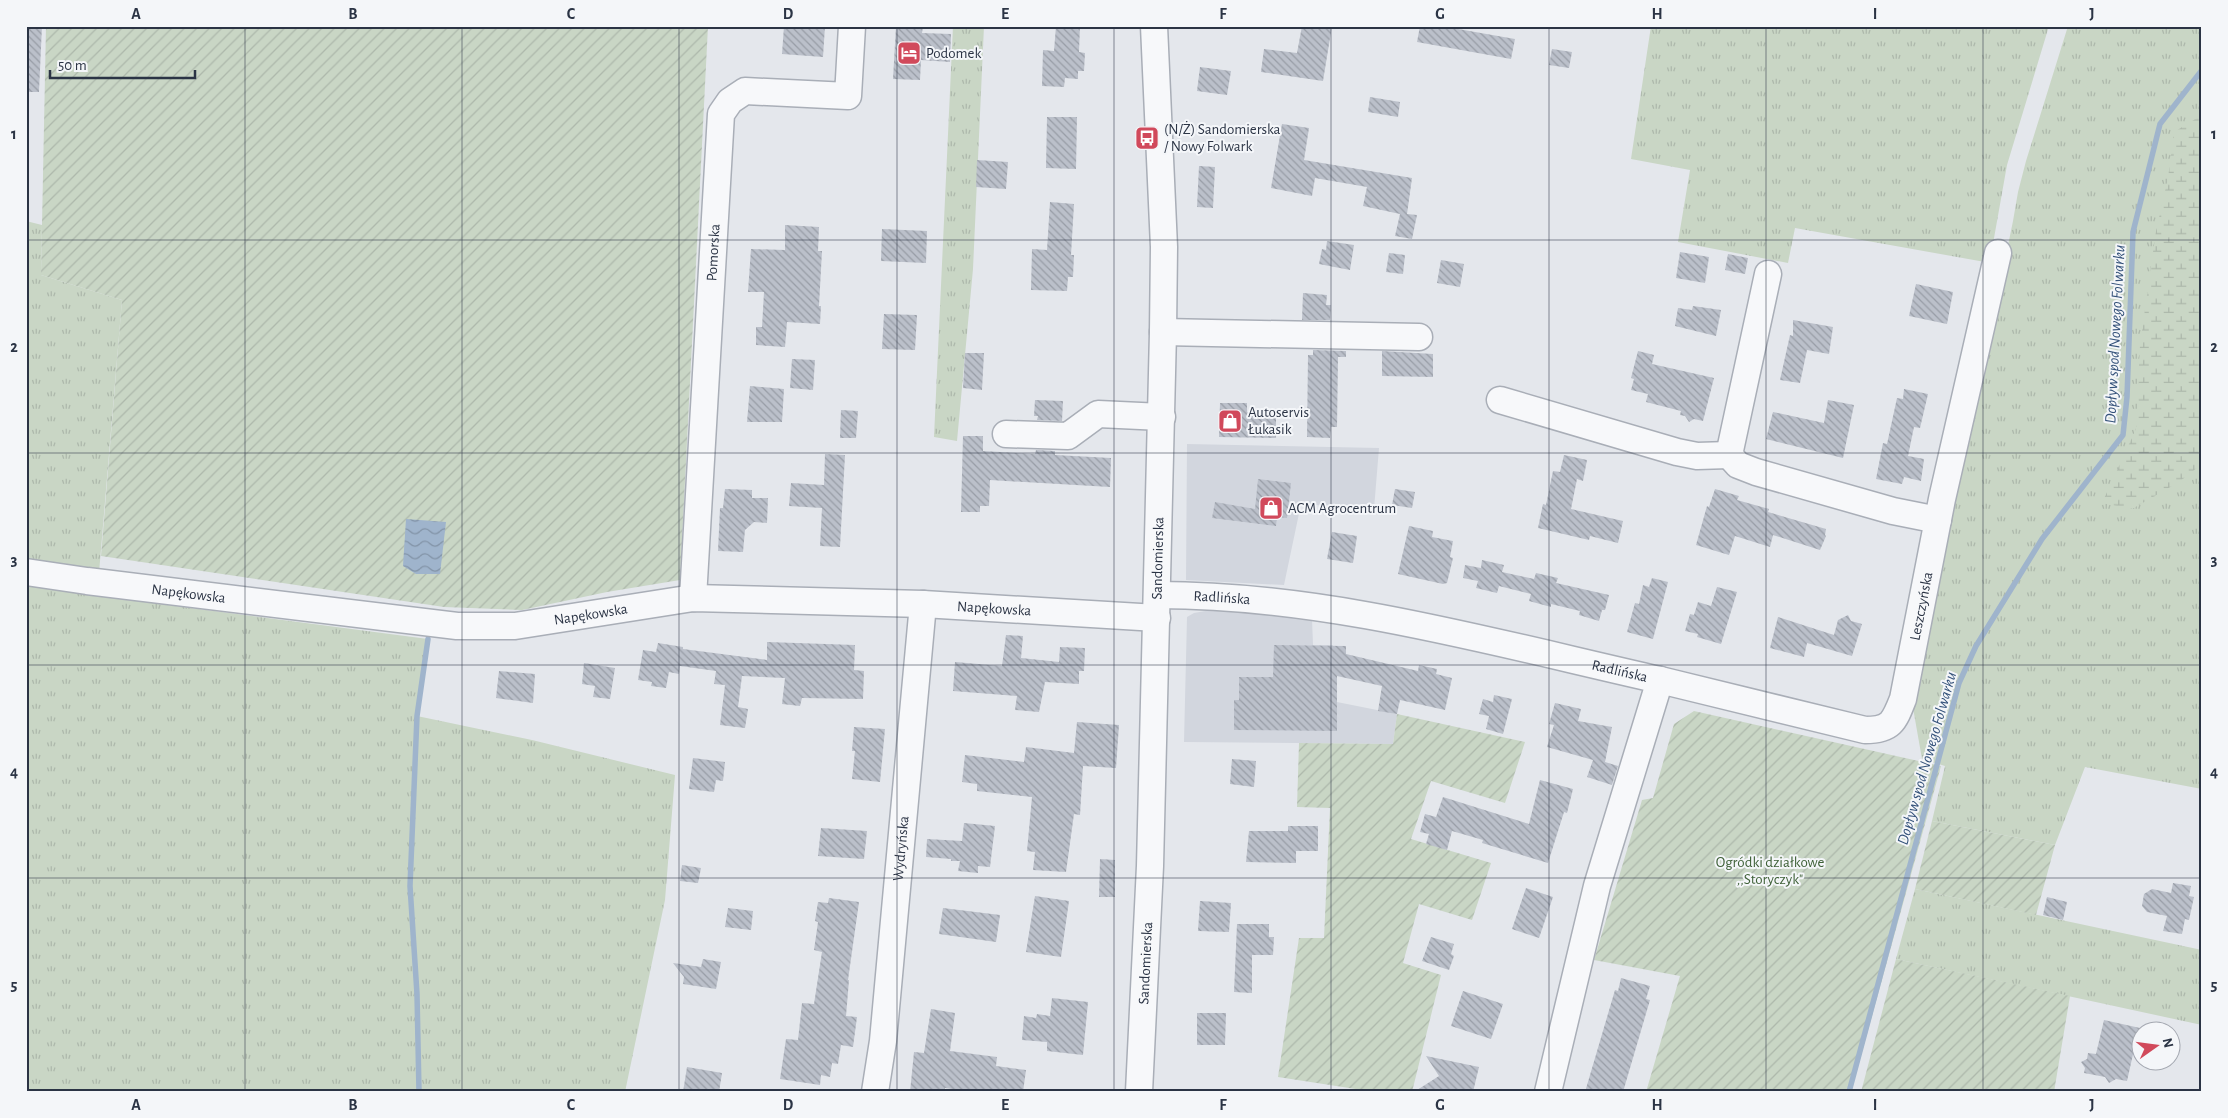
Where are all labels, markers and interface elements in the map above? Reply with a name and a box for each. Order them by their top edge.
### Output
text: A [131,6,141,22]
text: B [348,6,358,22]
text: C [567,6,576,22]
text: D [783,6,794,22]
text: E [1001,6,1009,22]
text: F [1219,6,1227,22]
text: G [1435,6,1445,22]
text: H [1651,6,1663,22]
text: I [1873,6,1877,22]
text: J [2089,6,2095,22]
hotel icon: Podomek [896,40,922,66]
place label: Podomek [926,46,981,61]
scale bar [50,48,195,80]
text: 50 m [58,58,87,73]
place label: (N/Ż) Sandomierska / Nowy Folwark [1164,120,1281,154]
bus stop icon: (N/Ż) Sandomierska / Nowy Folwark [1134,125,1160,151]
text: 1 [11,126,17,142]
text: 1 [2211,126,2217,142]
street label: Pomorska [704,223,723,282]
water label: Dopływ spod Nowego Folwarku [2102,244,2129,424]
text: 2 [10,339,18,355]
text: 2 [2210,339,2218,355]
place label: Autoservis Łukasik [1248,405,1309,437]
shop icon: Autoservis Łukasik [1217,408,1243,434]
shop icon: ACM Agrocentrum [1258,495,1284,521]
place label: ACM Agrocentrum [1288,501,1396,516]
street label: Sandomierska [1149,517,1166,600]
text: 3 [11,552,18,568]
text: 3 [2211,552,2218,568]
street label: Leszczyńska [1908,570,1936,642]
street label: Napękowska [151,582,226,606]
street label: Radlińska [1193,589,1251,607]
street label: Napękowska [957,599,1032,618]
street label: Napękowska [553,601,629,628]
street label: Radlińska [1590,658,1649,685]
water label: Dopływ spod Nowego Folwarku [1895,670,1960,847]
text: 4 [10,764,18,780]
text: 4 [2210,764,2218,780]
street label: Wydryńska [891,815,912,882]
park label: Ogródki działkowe ,,Storyczyk" [1716,855,1824,887]
street label: Sandomierska [1136,921,1155,1005]
text: 5 [11,977,18,993]
text: 5 [2211,977,2218,993]
north arrow [2130,1020,2180,1070]
text: N [2160,1037,2176,1050]
text: A [131,1097,141,1113]
text: B [348,1097,358,1113]
text: C [567,1097,576,1113]
text: D [783,1097,794,1113]
text: E [1001,1097,1009,1113]
text: F [1219,1097,1227,1113]
text: G [1435,1097,1445,1113]
text: H [1651,1097,1663,1113]
text: I [1873,1097,1877,1113]
text: J [2089,1097,2095,1113]

